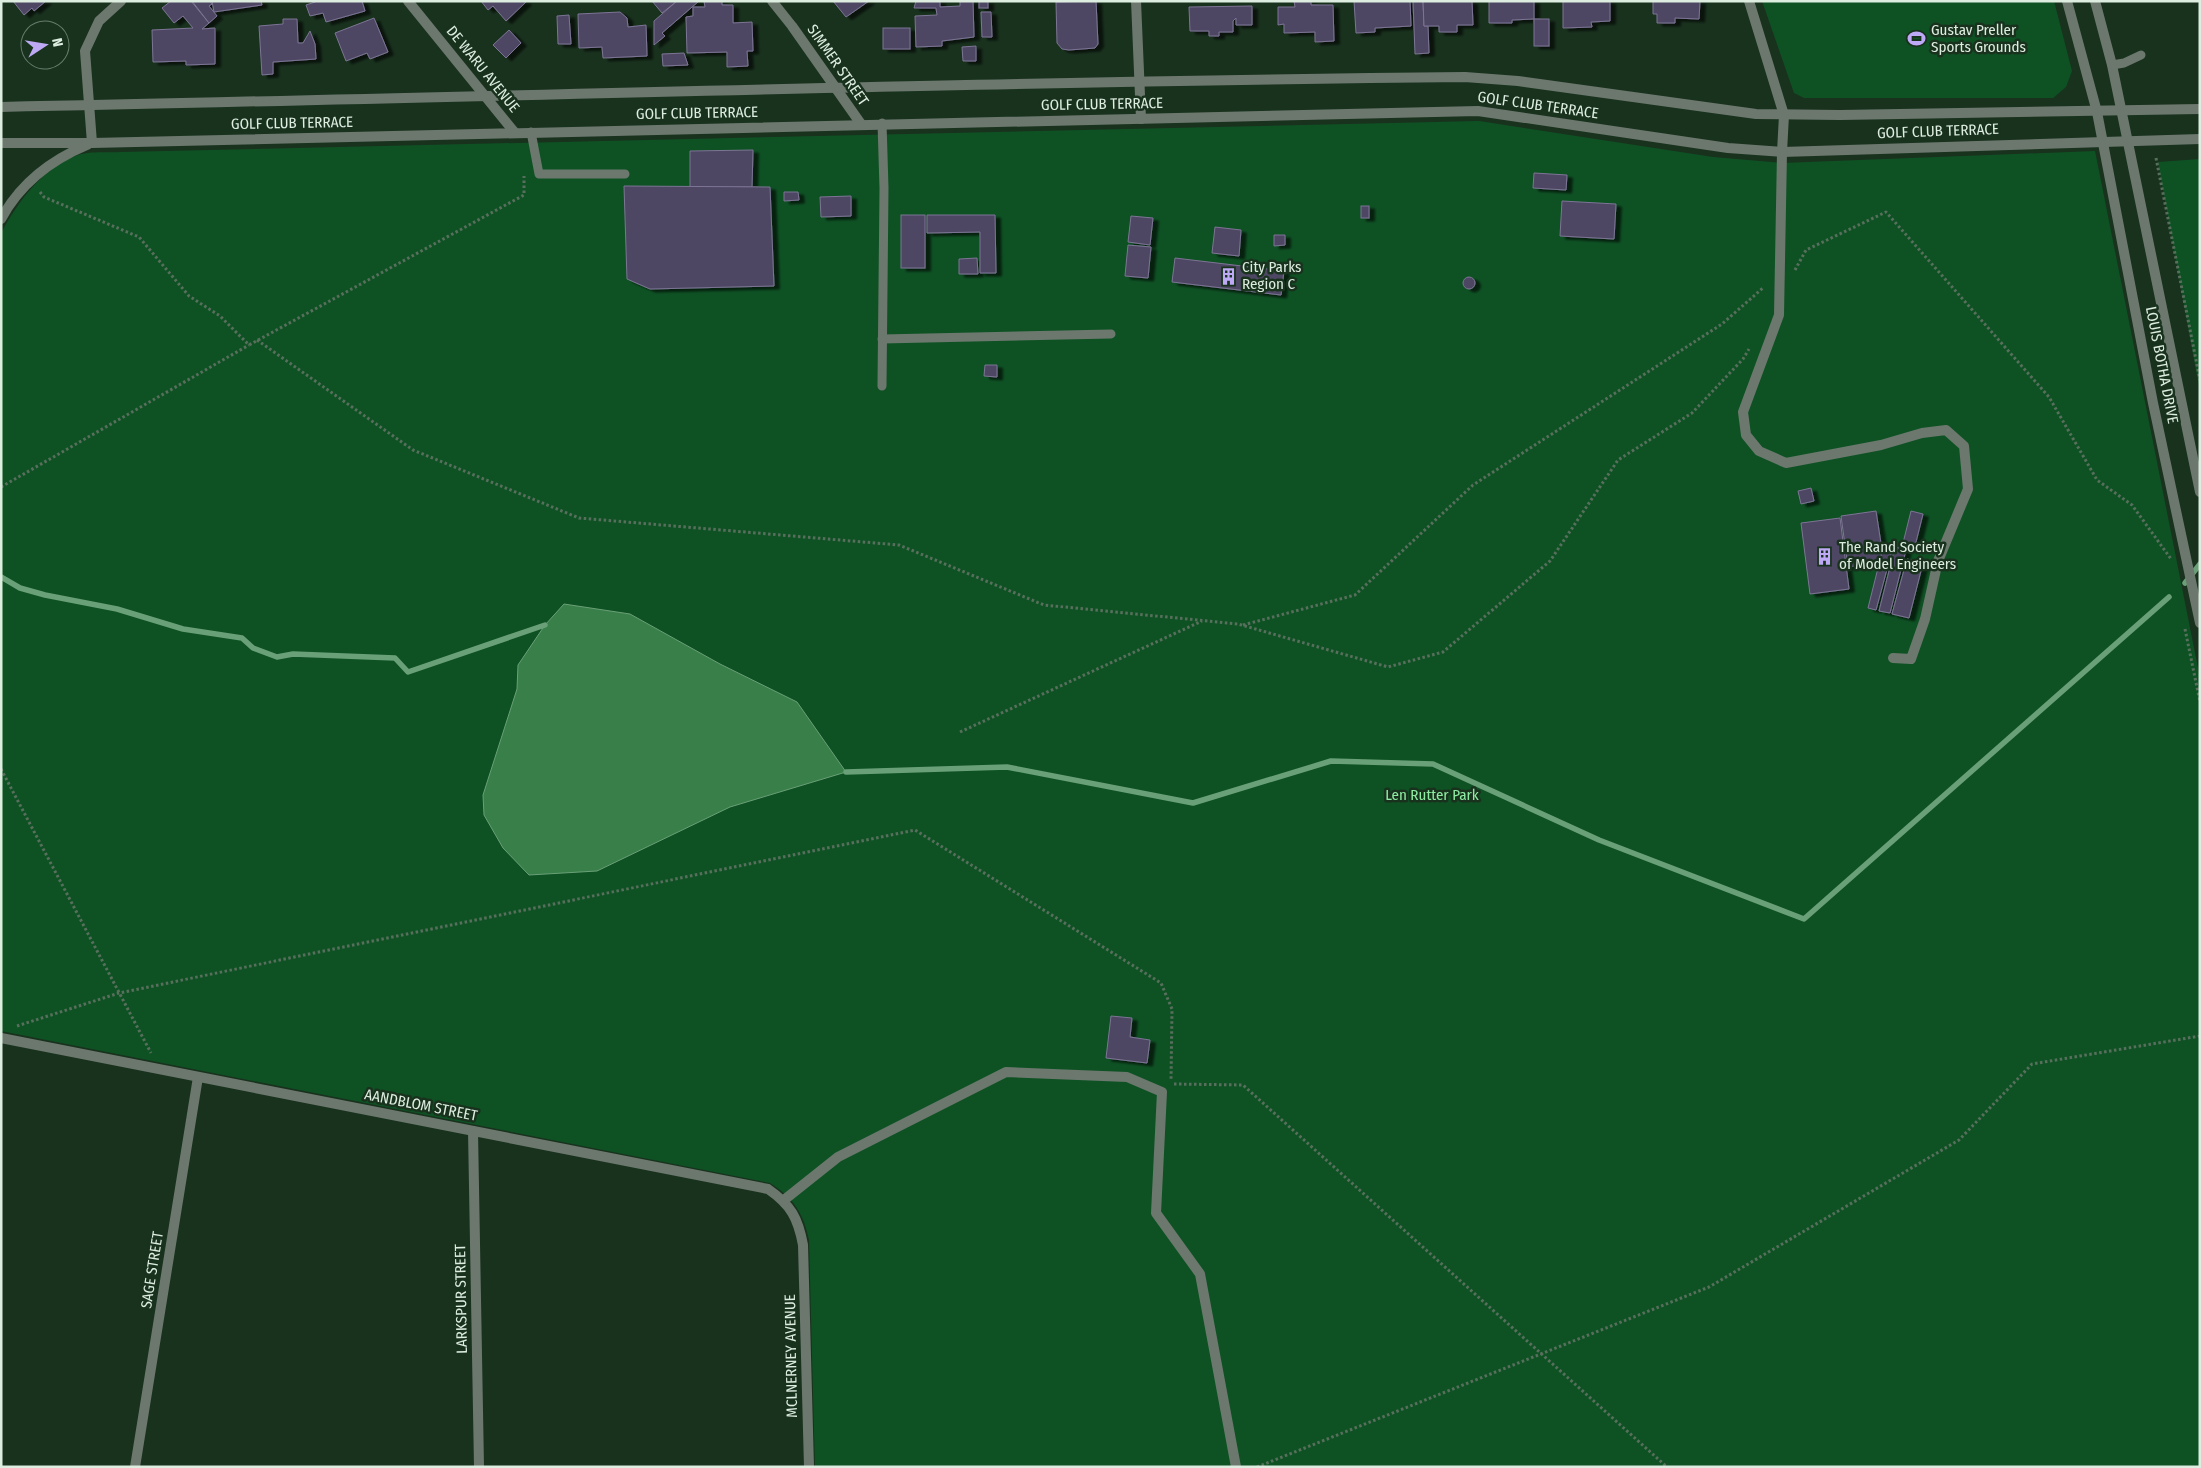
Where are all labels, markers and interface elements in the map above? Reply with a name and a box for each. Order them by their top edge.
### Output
north arrow [20,20,70,70]
street label: SIMMER STREET [803,21,873,109]
place label: Gustav Preller Sports Grounds [1931,21,2026,56]
street label: DE WARU AVENUE [443,22,523,116]
sports icon: Gustav Preller Sports Grounds [1907,29,1927,49]
text: N [48,37,66,48]
street label: GOLF CLUB TERRACE [1476,88,1600,122]
street label: GOLF CLUB TERRACE [1041,94,1163,114]
street label: GOLF CLUB TERRACE [636,103,758,123]
street label: GOLF CLUB TERRACE [231,113,353,133]
street label: GOLF CLUB TERRACE [1877,120,1999,142]
place label: City Parks Region C [1242,258,1301,293]
building icon: City Parks Region C [1218,266,1238,286]
street label: LOUIS BOTHA DRIVE [2142,305,2182,425]
place label: The Rand Society of Model Engineers [1839,538,1956,573]
building icon: The Rand Society of Model Engineers [1815,546,1835,566]
park label: Len Rutter Park [1385,786,1479,804]
street label: AANDBLOM STREET [363,1085,479,1125]
street label: SAGE STREET [137,1230,167,1310]
street label: LARKSPUR STREET [451,1244,471,1354]
street label: MCLNERNEY AVENUE [781,1294,801,1418]

